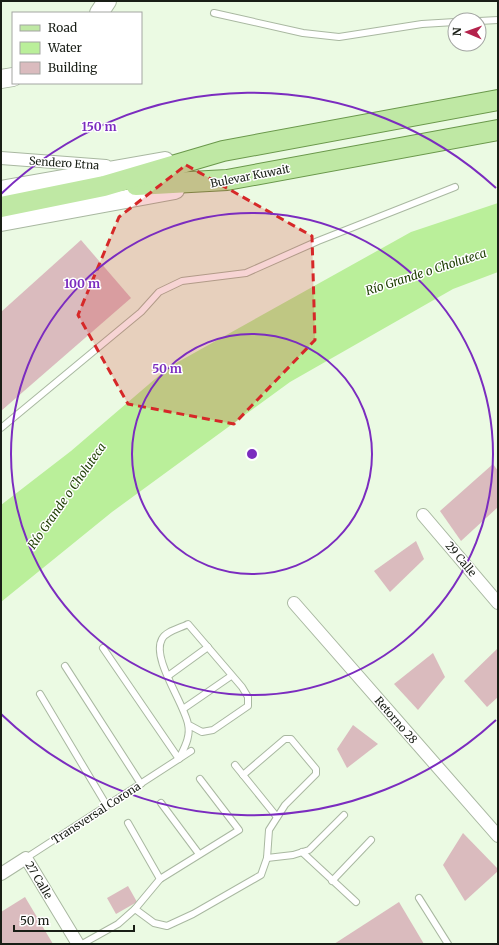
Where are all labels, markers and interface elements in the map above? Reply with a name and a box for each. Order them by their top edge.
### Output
legend [12,12,142,84]
north arrow [447,12,487,52]
text: Road [48,20,77,35]
text: N [450,27,464,36]
text: Water [47,40,83,55]
text: Building [48,60,98,75]
text: 150 m [82,119,117,134]
street label: Sendero Etna [28,154,100,172]
street label: Bulevar Kuwait [209,161,291,191]
water label: Río Grande o Choluteca [363,245,488,298]
text: 100 m [64,276,100,291]
text: 50 m [152,361,182,376]
water label: Río Grande o Choluteca [24,440,109,552]
centre of rings [245,447,259,461]
street label: 29 Calle [442,539,480,580]
street label: Retorno 28 [372,694,421,747]
street label: Transversal Corona [49,779,143,847]
street label: 27 Calle [22,859,56,901]
scale bar [14,907,134,933]
text: 50 m [20,913,49,928]

